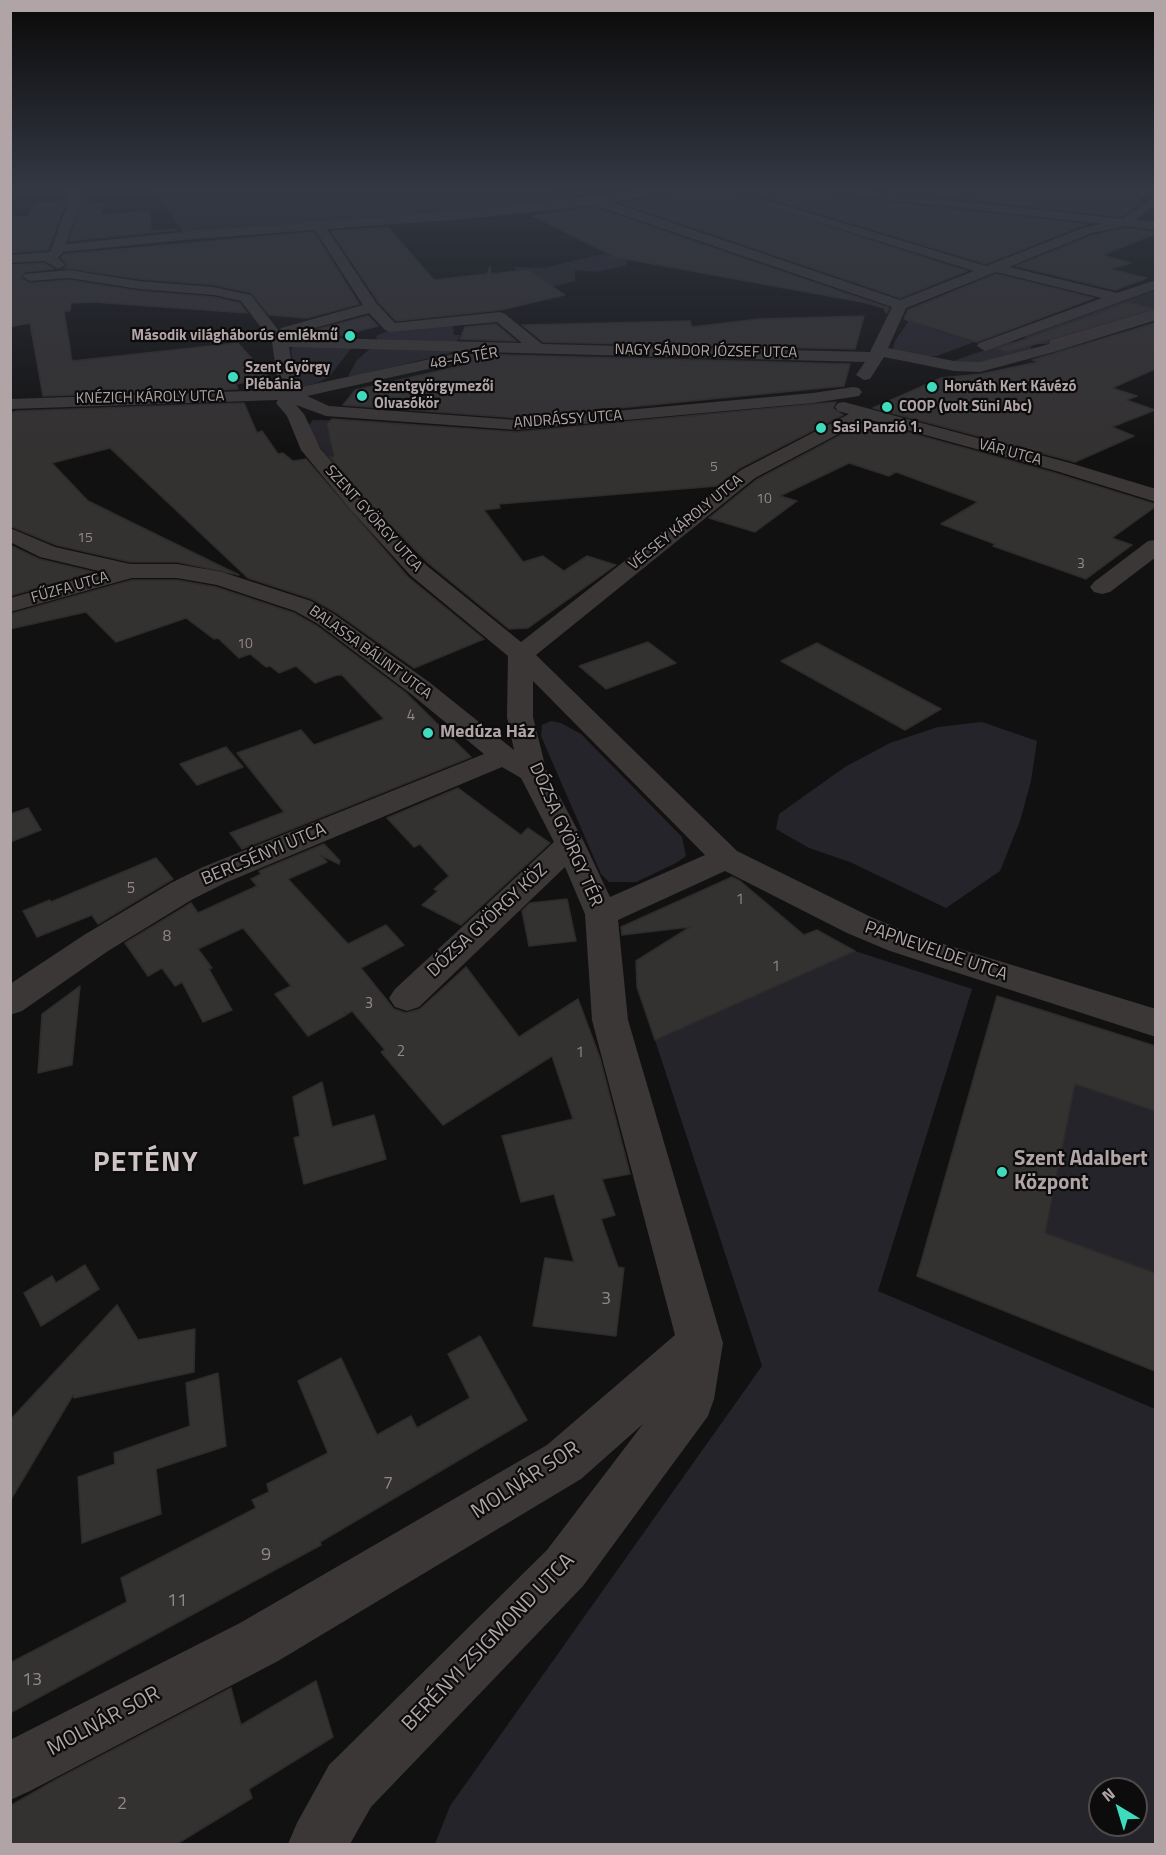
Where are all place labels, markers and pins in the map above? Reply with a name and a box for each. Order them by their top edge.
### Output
place label: Második világháborús emlékmű [131,327,338,345]
marker: Második világháborús emlékmű [343,329,357,343]
place label: Szent György Plébánia [245,359,330,394]
marker: Szent György Plébánia [226,370,240,384]
place label: Szentgyörgymezői Olvasókör [374,378,494,413]
place label: Horváth Kert Kávézó [944,378,1077,396]
marker: Horváth Kert Kávézó [925,380,939,394]
marker: Szentgyörgymezői Olvasókör [355,389,369,403]
place label: COOP (volt Süni Abc) [899,398,1032,416]
marker: COOP (volt Süni Abc) [880,400,894,414]
place label: Sasi Panzió 1. [833,419,922,437]
marker: Sasi Panzió 1. [814,421,828,435]
place label: Medúza Ház [440,722,535,744]
marker: Medúza Ház [421,726,435,740]
place label: Szent Adalbert Központ [1014,1147,1148,1197]
marker: Szent Adalbert Központ [995,1165,1009,1179]

